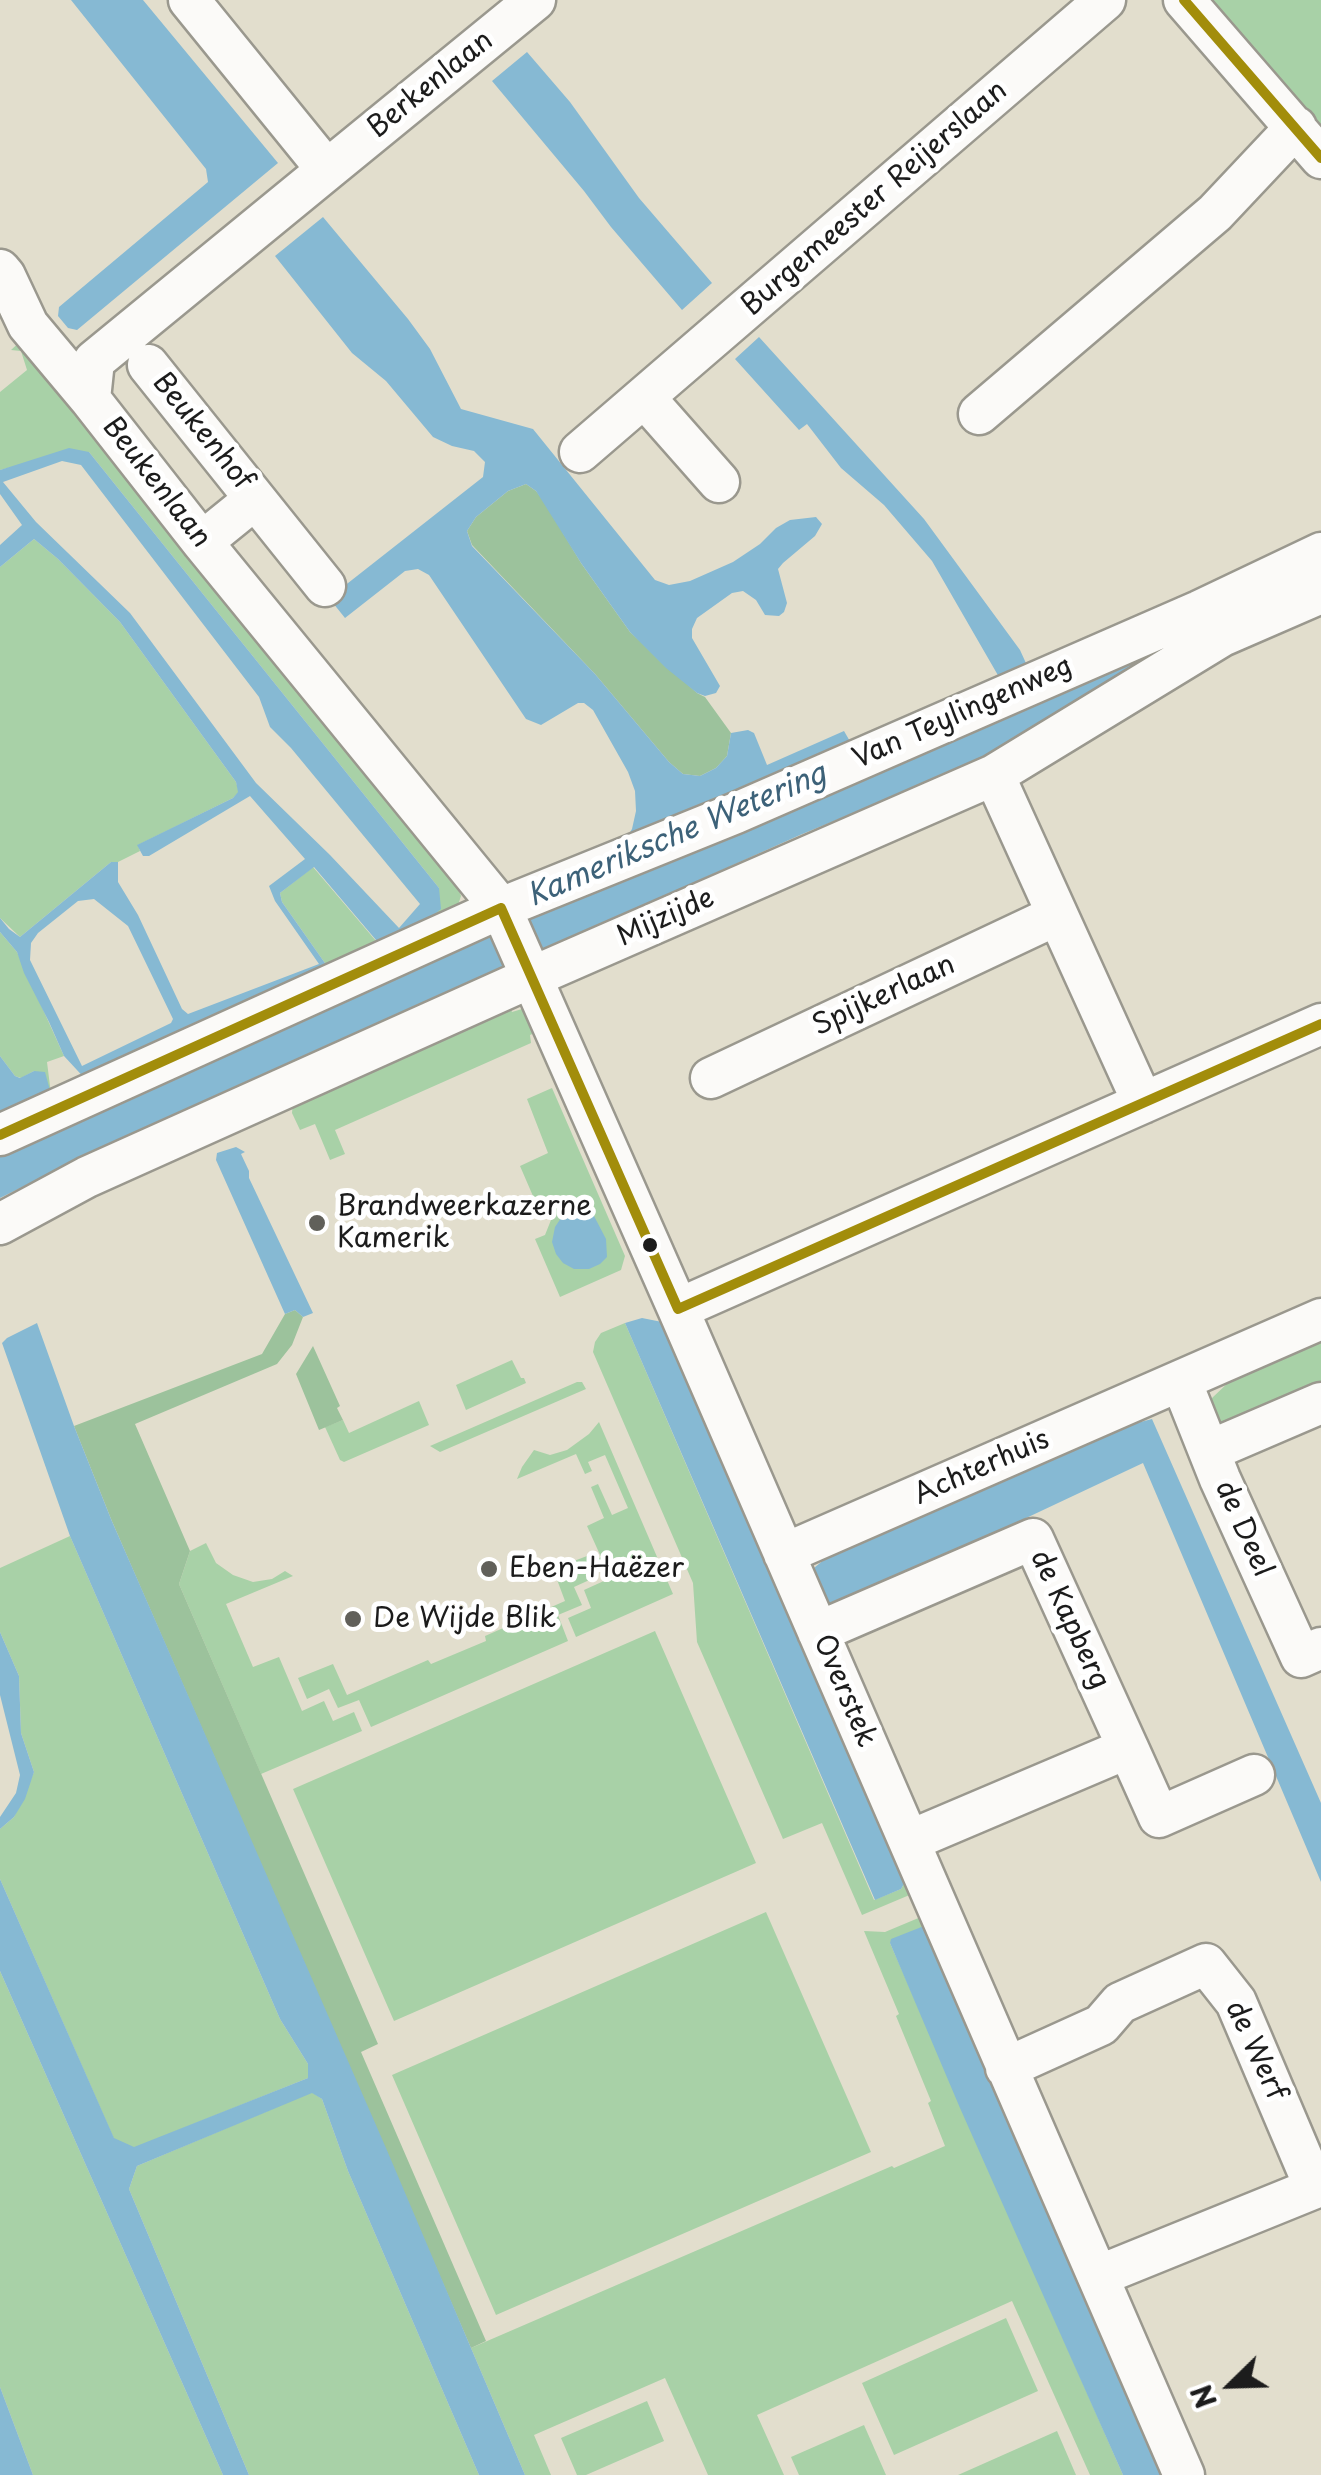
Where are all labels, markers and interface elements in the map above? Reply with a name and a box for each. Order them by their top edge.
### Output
street label: Berkenlaan [362,24,500,146]
street label: Burgemeester Reijerslaan [735,74,1015,324]
street label: Beukenhof [145,367,259,497]
street label: Beukenlaan [95,411,217,555]
street label: Van Teylingenweg [848,650,1078,776]
water label: Kameriksche Wetering [522,757,832,915]
street label: Mijzijde [612,882,720,954]
street label: Spijkerlaan [807,948,961,1044]
place label: Brandweerkazerne Kamerik [337,1190,592,1256]
marker: Brandweerkazerne Kamerik [306,1212,328,1234]
unlabelled marker [640,1235,660,1255]
street label: Achterhuis [909,1423,1055,1513]
street label: de Deel [1207,1476,1279,1582]
street label: de Kapberg [1022,1545,1116,1695]
place label: Eben-Haëzer [509,1552,684,1586]
marker: Eben-Haëzer [478,1558,500,1580]
place label: De Wijde Blik [373,1602,556,1636]
marker: De Wijde Blik [342,1608,364,1630]
street label: Overstek [805,1630,883,1752]
street label: de Werf [1217,1996,1293,2106]
north arrow [1181,2335,1281,2435]
text: N [1179,2378,1227,2416]

